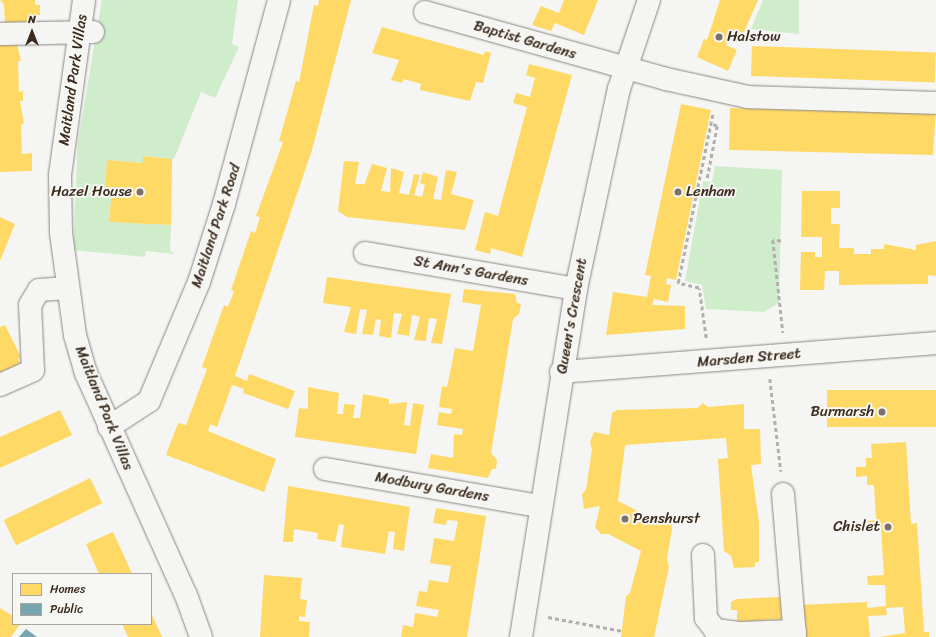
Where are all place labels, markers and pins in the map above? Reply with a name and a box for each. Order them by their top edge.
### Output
place label: Halstow [727,28,780,46]
marker: Halstow [714,32,724,42]
place label: Hazel House [50,183,132,201]
place label: Lenham [686,183,736,201]
marker: Hazel House [135,187,145,197]
marker: Lenham [673,187,683,197]
place label: Burmarsh [810,403,874,421]
marker: Burmarsh [877,407,887,417]
place label: Penshurst [633,510,700,528]
marker: Penshurst [620,514,630,524]
place label: Chislet [833,518,880,536]
marker: Chislet [883,522,893,532]

